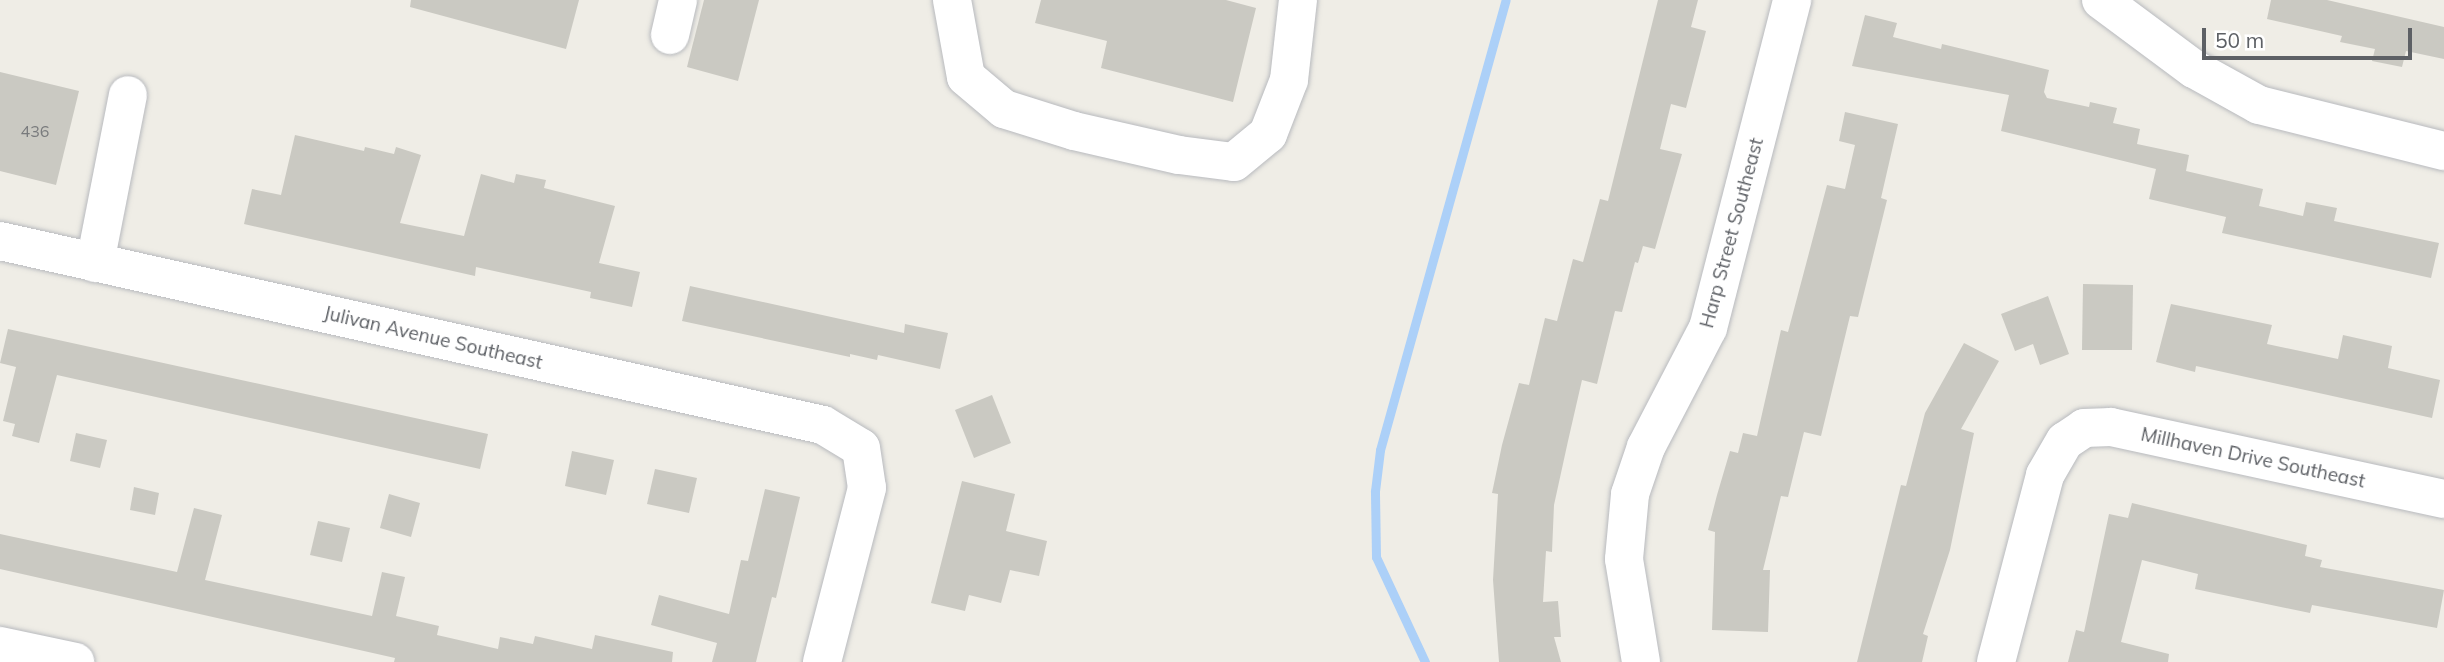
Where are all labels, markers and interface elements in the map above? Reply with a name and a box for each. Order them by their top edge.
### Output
scale bar [2206,14,2416,58]
text: 50 m [2215,27,2264,53]
house number: 436 [21,121,49,141]
street label: Harp Street Southeast [1696,135,1768,331]
street label: Julivan Avenue Southeast [321,302,545,374]
street label: Millhaven Drive Southeast [2139,423,2367,493]

